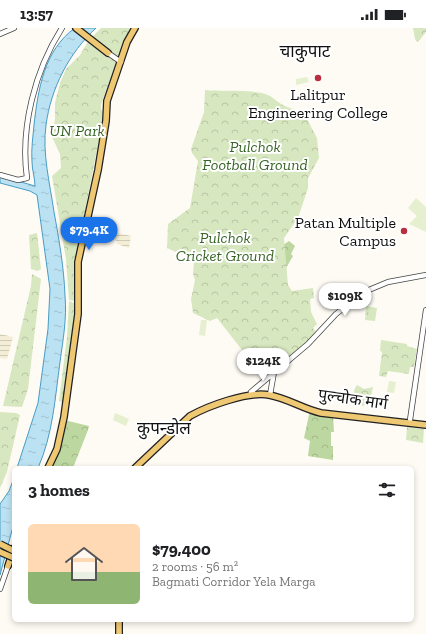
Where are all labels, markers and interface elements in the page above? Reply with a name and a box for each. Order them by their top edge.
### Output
text: 13:57 [20,5,53,23]
district label: चाकुपाट [280,41,331,63]
marker: Lalitpur Engineering College [313,73,323,83]
place label: Lalitpur Engineering College [248,85,388,122]
park label: UN Park [49,121,105,140]
park label: Pulchok Football Ground [202,137,308,174]
place label: Patan Multiple Campus [295,213,396,250]
pin: $79.4K [56,217,122,251]
text: $79.4K [70,222,108,237]
marker: Patan Multiple Campus [399,226,409,236]
park label: Pulchok Cricket Ground [176,228,274,265]
pin: $109K [317,283,373,317]
text: $109K [328,288,362,303]
pin: $124K [235,348,291,382]
text: $124K [246,353,280,368]
street label: पुल्चोक मार्ग [317,385,390,414]
district label: कुपन्डोल [137,418,191,440]
icon: filters [376,479,398,501]
text: 3 homes [28,480,90,500]
text: $79,400 [152,539,211,559]
icon: home [60,540,108,588]
text: 2 rooms · 56 m² [152,559,238,574]
text: Bagmati Corridor Yela Marga [152,574,316,589]

